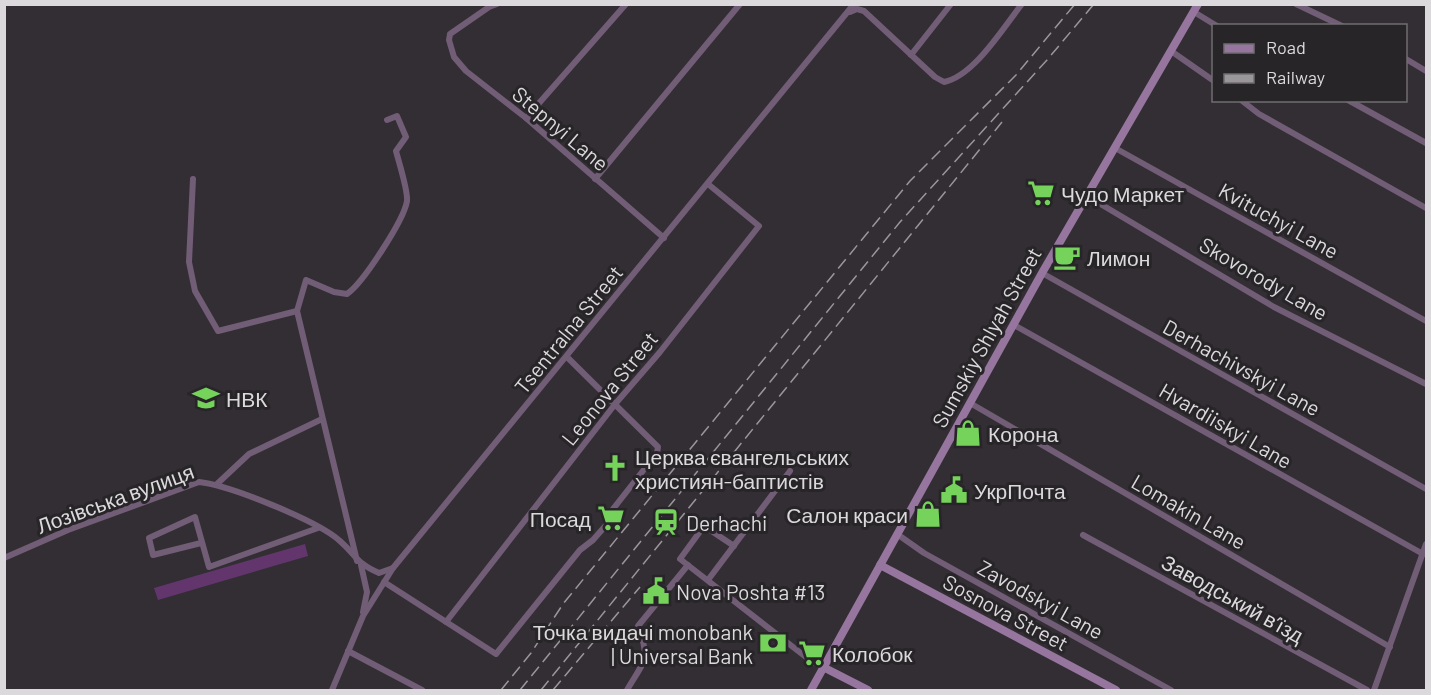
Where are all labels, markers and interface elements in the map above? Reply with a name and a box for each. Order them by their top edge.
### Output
legend [1212,24,1407,102]
text: Road [1266,36,1306,58]
text: Railway [1266,66,1325,88]
street label: Stepnyi Lane [508,81,614,175]
street label: Kvituchyi Lane [1215,177,1343,263]
supermarket icon: Чудо Маркет [1026,178,1056,208]
place label: Чудо Маркет [1061,181,1184,206]
street label: Skovorody Lane [1195,231,1333,325]
cafe icon: Лимон [1052,242,1082,272]
street label: Sumskiy Shlyah Street [926,243,1046,431]
place label: Лимон [1087,245,1150,270]
street label: Tsentralna Street [509,260,627,398]
street label: Derhachivskyi Lane [1159,313,1325,421]
street label: Leonova Street [556,326,662,450]
street label: Hvardiiskyi Lane [1155,377,1297,473]
school or university icon: НВК [191,383,221,413]
place label: НВК [226,386,268,411]
shop icon: Корона [953,418,983,448]
place label: Корона [988,421,1059,446]
place label: Церква євангельських християн-баптистів [635,444,850,493]
church icon: Церква євангельських християн-баптистів [600,453,630,483]
street label: Лозівська вулиця [33,458,197,538]
street label: Lomakin Lane [1127,468,1251,554]
public building icon: УкрПочта [939,475,969,505]
place label: УкрПочта [974,478,1066,503]
shop icon: Салон краси [913,499,943,529]
place label: Салон краси [786,502,908,527]
supermarket icon: Посад [596,503,626,533]
place label: Посад [530,506,591,531]
station icon: Derhachi [651,507,681,537]
place label: Derhachi [686,510,767,535]
street label: Заводський в’їзд [1158,549,1308,647]
street label: Zavodskyi Lane [974,554,1108,644]
street label: Sosnova Street [939,569,1073,655]
public building icon: Nova Poshta #13 [641,576,671,606]
place label: Nova Poshta #13 [676,579,825,604]
place label: Точка видачі monobank | Universal Bank [533,619,753,668]
bank icon: Точка видачі monobank | Universal Bank [758,628,788,658]
supermarket icon: Колобок [797,638,827,668]
place label: Колобок [832,641,913,666]

